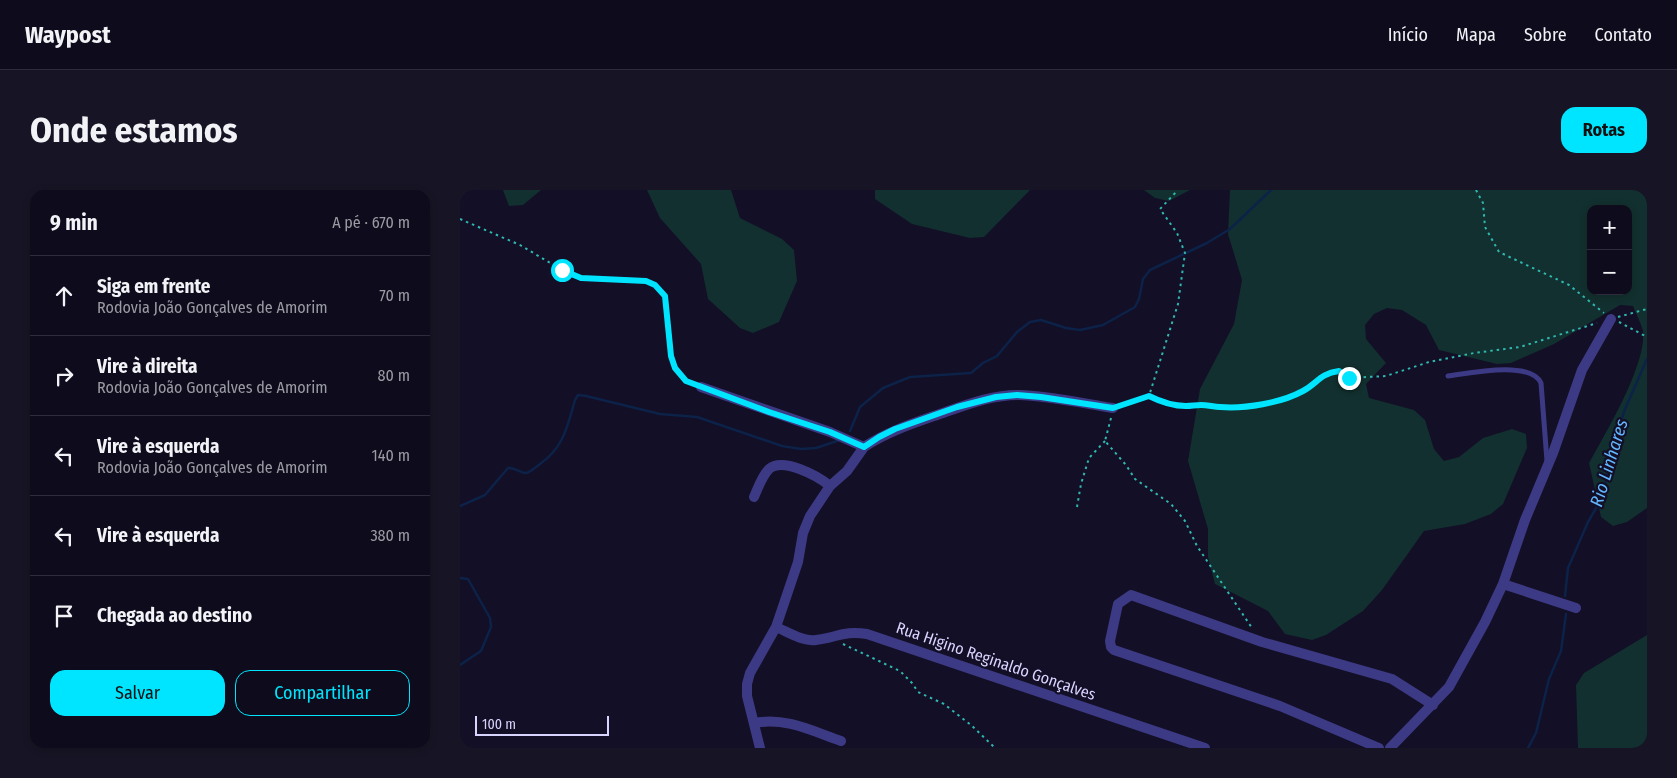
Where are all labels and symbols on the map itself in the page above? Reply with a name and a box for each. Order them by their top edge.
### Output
route start [551,259,574,282]
route end [1338,367,1361,390]
water label: Rio Linhares [1585,416,1633,509]
street label: Rua Higino Reginaldo Gonçalves [894,618,1098,704]
scale bar [475,713,609,736]

